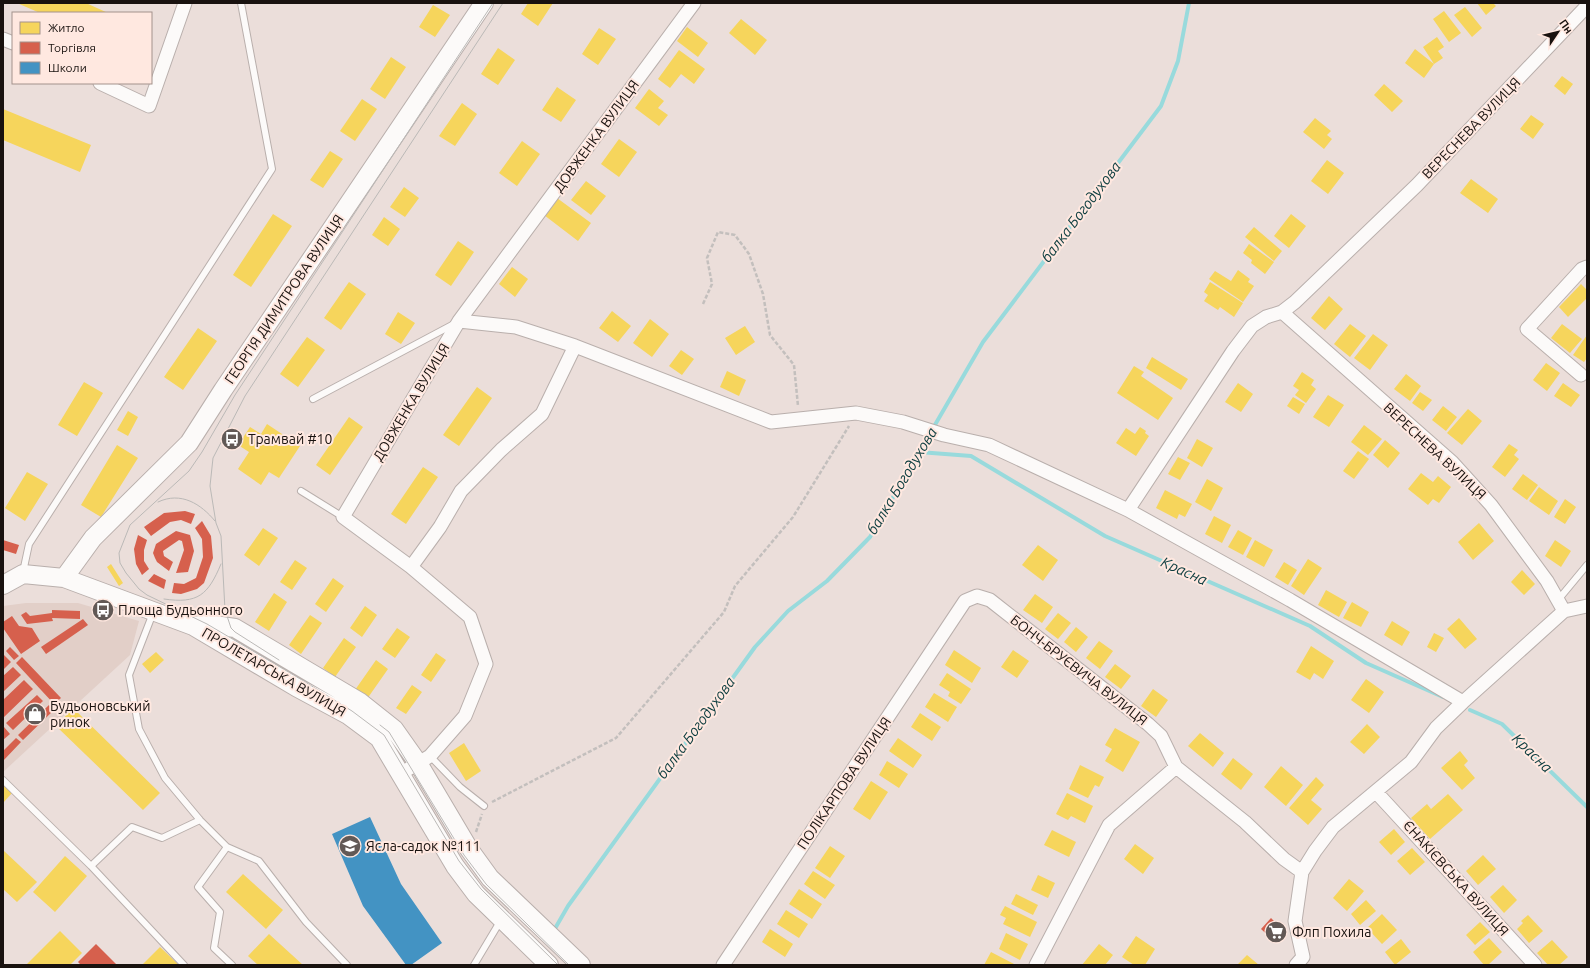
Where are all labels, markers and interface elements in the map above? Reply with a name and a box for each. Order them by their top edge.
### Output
legend [12,12,152,84]
north arrow [1538,12,1578,52]
text: Пн [1557,17,1575,36]
text: Житло [48,21,85,34]
text: Торгівля [48,41,96,54]
text: Школи [48,61,87,74]
street label: ВЕРЕСНЕВА ВУЛИЦЯ [1419,74,1523,182]
street label: ДОВЖЕНКА ВУЛИЦЯ [550,77,642,195]
water label: балка Богодухова [1037,158,1124,265]
street label: ГЕОРГІЯ ДИМИТРОВА ВУЛИЦЯ [221,211,347,387]
street label: ДОВЖЕНКА ВУЛИЦЯ [370,340,452,464]
street label: ВЕРЕСНЕВА ВУЛИЦЯ [1380,399,1490,503]
water label: балка Богодухова [863,424,940,537]
bus stop icon: Трамвай #10 [219,426,245,452]
place label: Трамвай #10 [248,431,333,447]
water label: Красна [1158,553,1210,588]
bus stop icon: Площа Будьонного [90,597,116,623]
place label: Площа Будьонного [118,602,243,618]
street label: БОНЧ-БРУЄВИЧА ВУЛИЦЯ [1007,612,1151,728]
street label: ПРОЛЕТАРСЬКА ВУЛИЦЯ [199,624,349,720]
water label: балка Богодухова [653,674,738,782]
place label: Будьоновський ринок [50,698,150,730]
shop icon: Будьоновський ринок [22,701,48,727]
street label: ПОЛІКАРПОВА ВУЛИЦЯ [794,714,894,852]
water label: Красна [1509,730,1556,776]
street label: ЄНАКІЄВСЬКА ВУЛИЦЯ [1400,817,1512,939]
school or university icon: Ясла-садок №111 [337,833,363,859]
place label: Ясла-садок №111 [366,838,481,854]
supermarket icon: Флп Похила [1263,919,1289,945]
place label: Флп Похила [1292,924,1372,940]

